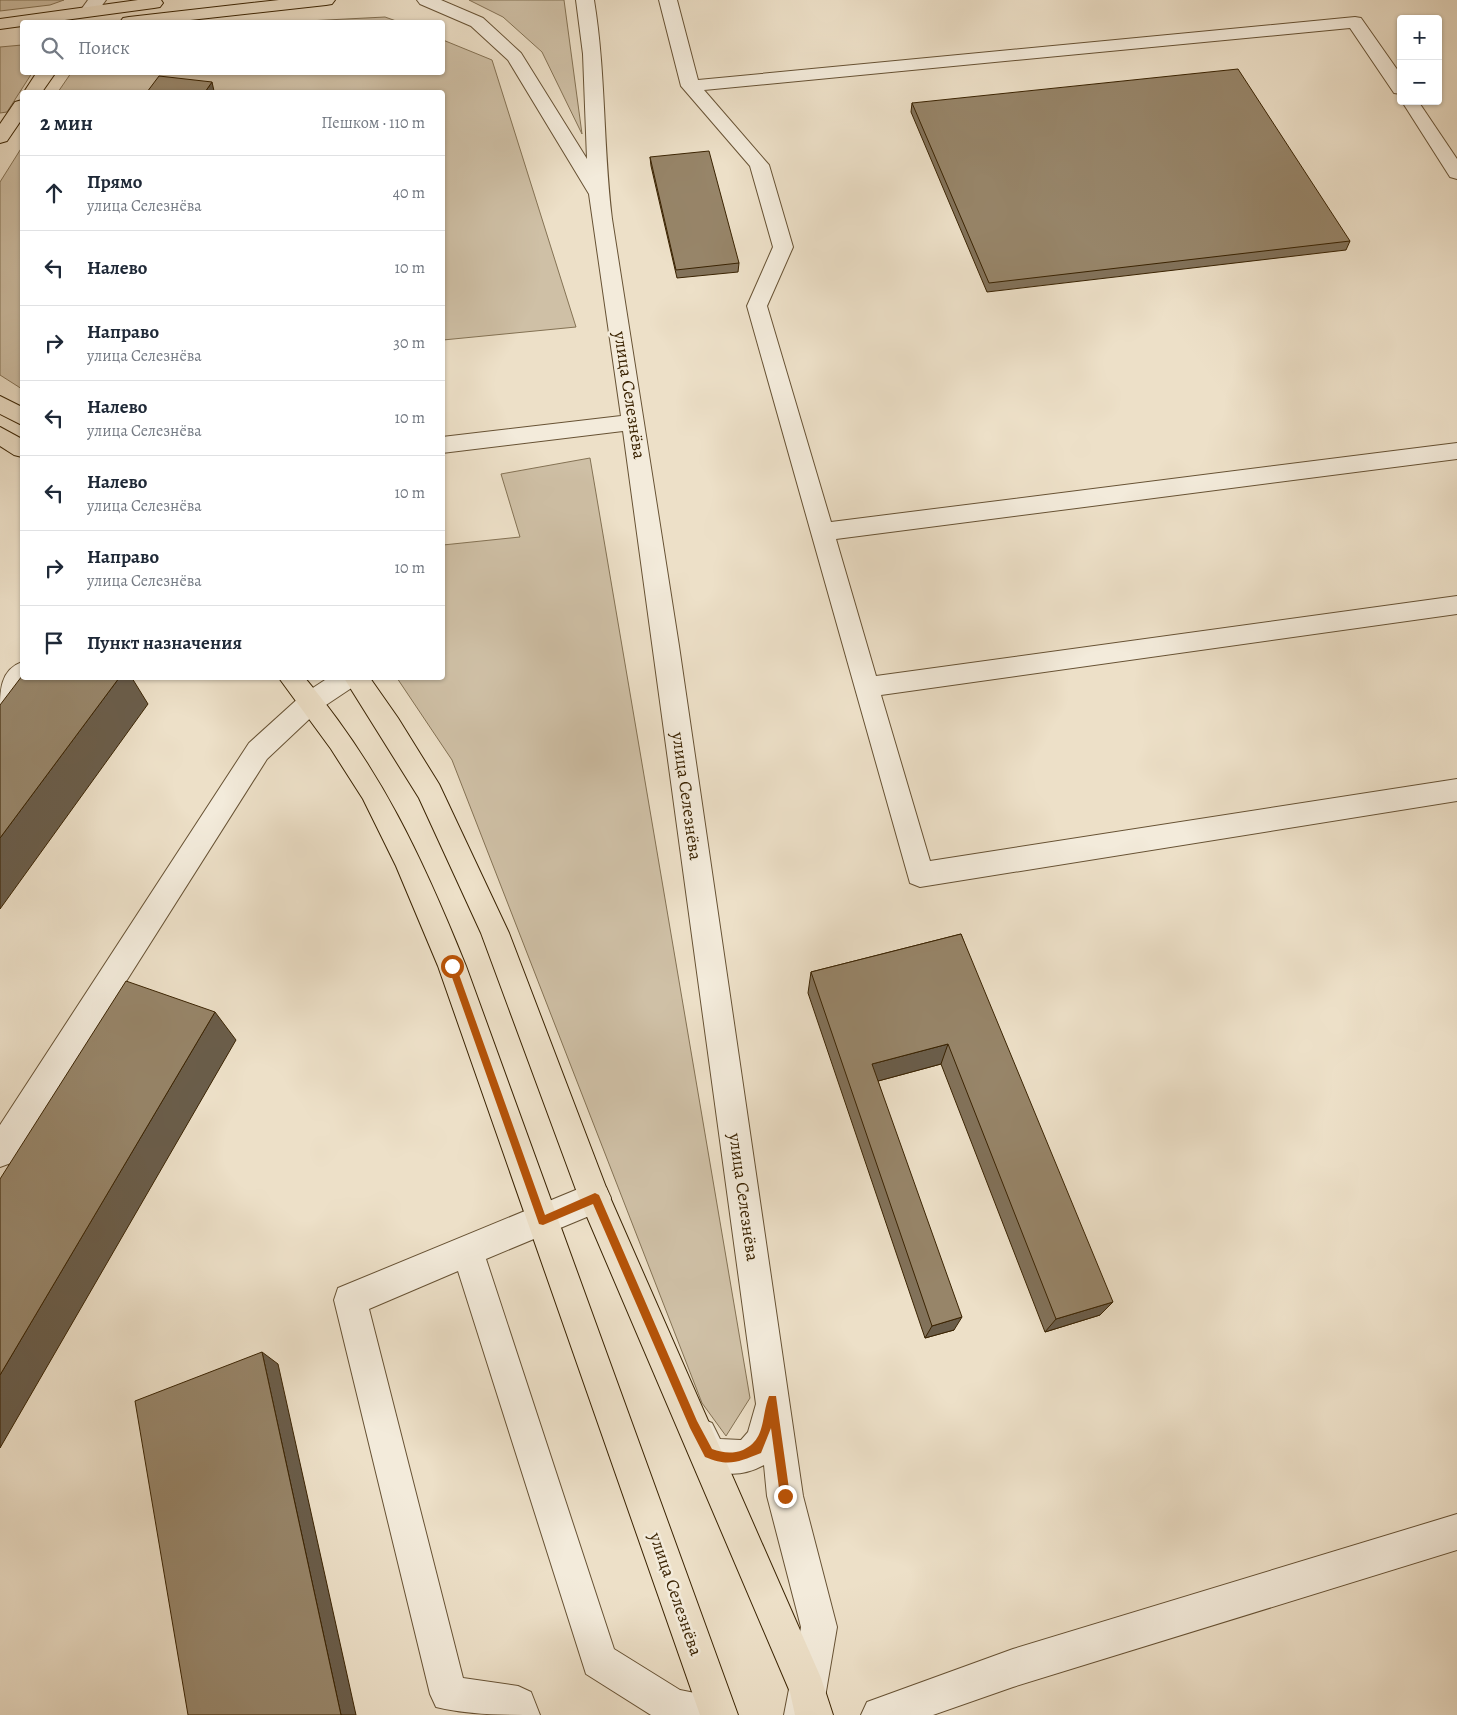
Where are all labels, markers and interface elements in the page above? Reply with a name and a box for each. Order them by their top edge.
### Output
map controls [1397,15,1442,105]
button: + [1397,15,1442,60]
search box [20,20,445,75]
icon: search [38,34,66,62]
text: Поиск [78,35,130,61]
button: − [1397,60,1442,105]
text: 2 мин [40,109,93,137]
text: Пешком · 110 m [321,112,425,134]
text: Прямо [87,169,142,195]
icon: ahead [40,179,68,207]
text: 40 m [393,182,425,204]
text: улица Селезнёва [87,195,202,217]
icon: left [40,254,68,282]
text: Налево [87,255,147,281]
text: 10 m [395,257,425,279]
text: Направо [87,319,159,345]
street label: улица Селезнёва [608,328,652,461]
icon: right [40,329,68,357]
text: 30 m [393,332,425,354]
text: улица Селезнёва [87,345,202,367]
text: Налево [87,394,147,420]
icon: left [40,404,68,432]
text: 10 m [395,407,425,429]
text: улица Селезнёва [87,420,202,442]
text: Налево [87,469,147,495]
icon: left [40,479,68,507]
text: 10 m [395,482,425,504]
text: улица Селезнёва [87,495,202,517]
text: Направо [87,544,159,570]
icon: right [40,554,68,582]
text: 10 m [395,557,425,579]
text: улица Селезнёва [87,570,202,592]
icon: arrive [40,629,68,657]
text: Пункт назначения [87,630,242,656]
street label: улица Селезнёва [666,729,708,862]
route start [441,955,464,978]
street label: улица Селезнёва [723,1130,765,1263]
route end [774,1485,797,1508]
street label: улица Селезнёва [643,1528,709,1660]

